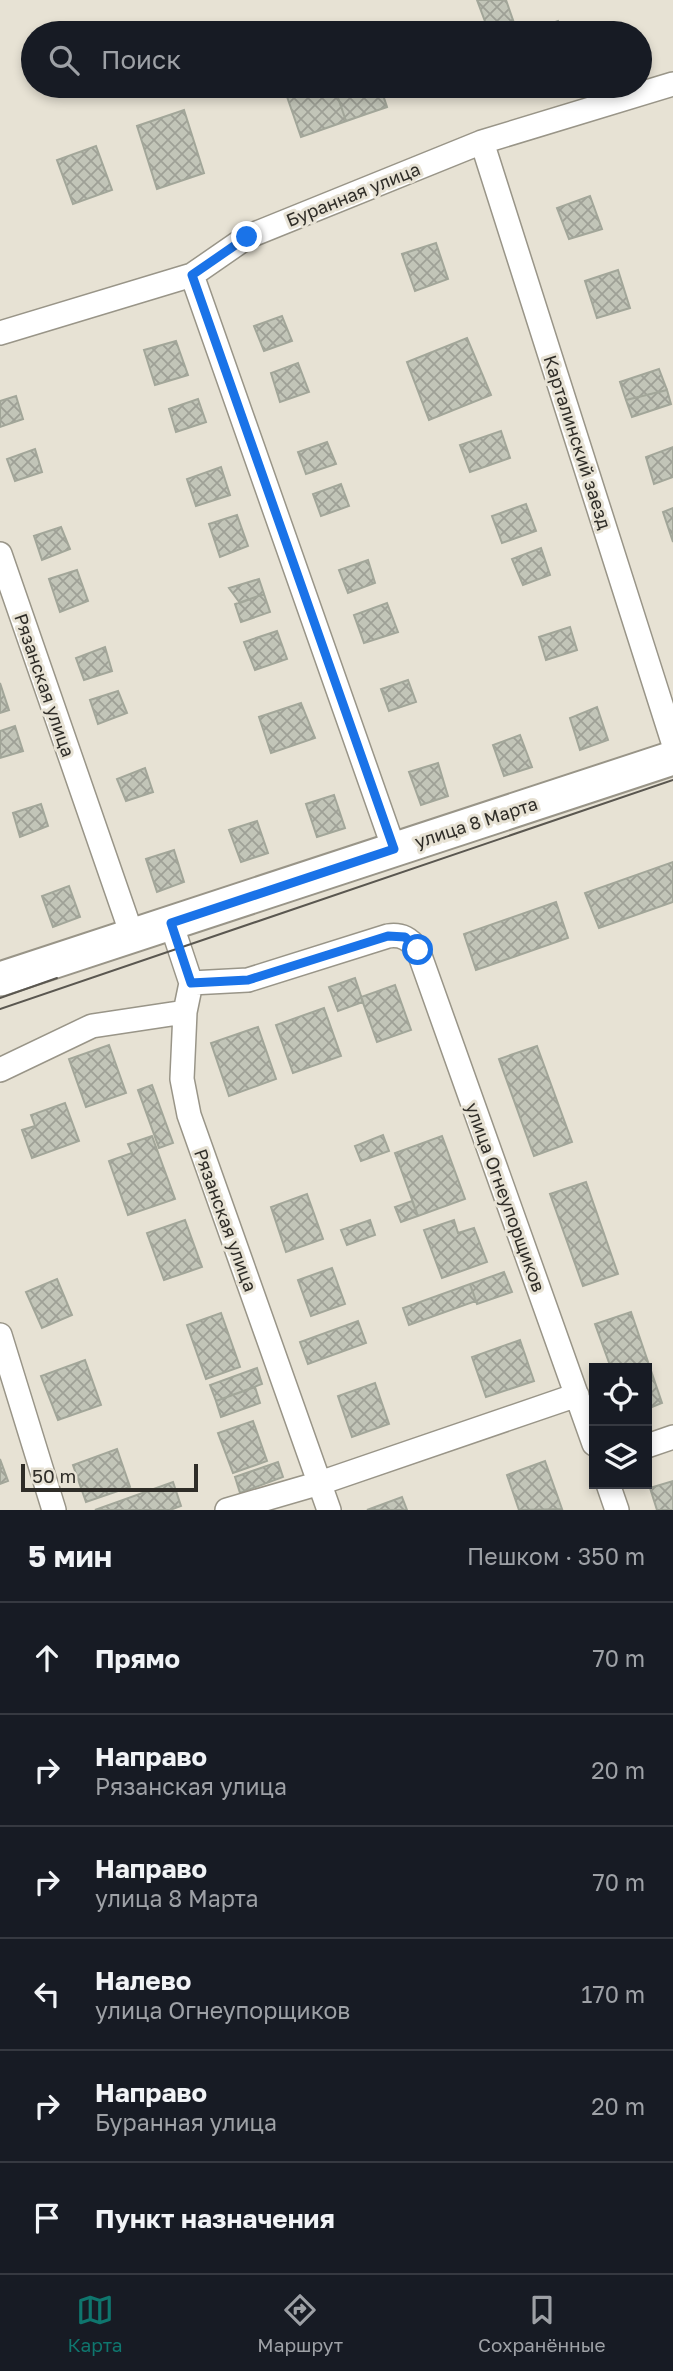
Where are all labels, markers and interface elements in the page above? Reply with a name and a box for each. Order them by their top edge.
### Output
search box [21,21,652,98]
icon: search [45,41,83,79]
text: Поиск [101,44,181,75]
street label: Буранная улица [283,157,423,231]
route end [231,221,262,252]
street label: Карталинский заезд [539,352,617,532]
street label: Рязанская улица [10,610,80,760]
street label: улица 8 Марта [412,792,540,852]
route start [402,934,433,965]
street label: улица Огнеупорщиков [462,1099,550,1295]
street label: Рязанская улица [190,1146,262,1294]
map controls [589,1363,652,1489]
button: locate [589,1363,652,1426]
button: layers [589,1426,652,1489]
scale bar [21,1461,198,1493]
text: 50 m [32,1464,76,1487]
text: 5 мин [28,1538,112,1574]
text: Пешком · 350 m [467,1542,645,1570]
icon: ahead [28,1639,66,1677]
text: Прямо [95,1643,180,1674]
text: 70 m [592,1644,645,1672]
text: Направо [95,1741,207,1772]
icon: right [28,1751,66,1789]
text: 20 m [591,1756,645,1784]
text: Рязанская улица [95,1772,287,1800]
text: Направо [95,1853,207,1884]
icon: right [28,1863,66,1901]
text: 70 m [592,1868,645,1896]
text: улица 8 Марта [95,1884,258,1912]
text: Налево [95,1965,191,1996]
icon: left [28,1975,66,2013]
text: 170 m [581,1980,645,2008]
text: улица Огнеупорщиков [95,1996,350,2024]
text: Направо [95,2077,207,2108]
icon: right [28,2087,66,2125]
text: 20 m [591,2092,645,2120]
text: Буранная улица [95,2108,277,2136]
icon: arrive [28,2199,66,2237]
text: Пункт назначения [95,2203,335,2234]
tab: Карта [67,2291,122,2356]
tab: Маршрут [257,2291,343,2356]
tab: Сохранённые [478,2291,606,2356]

